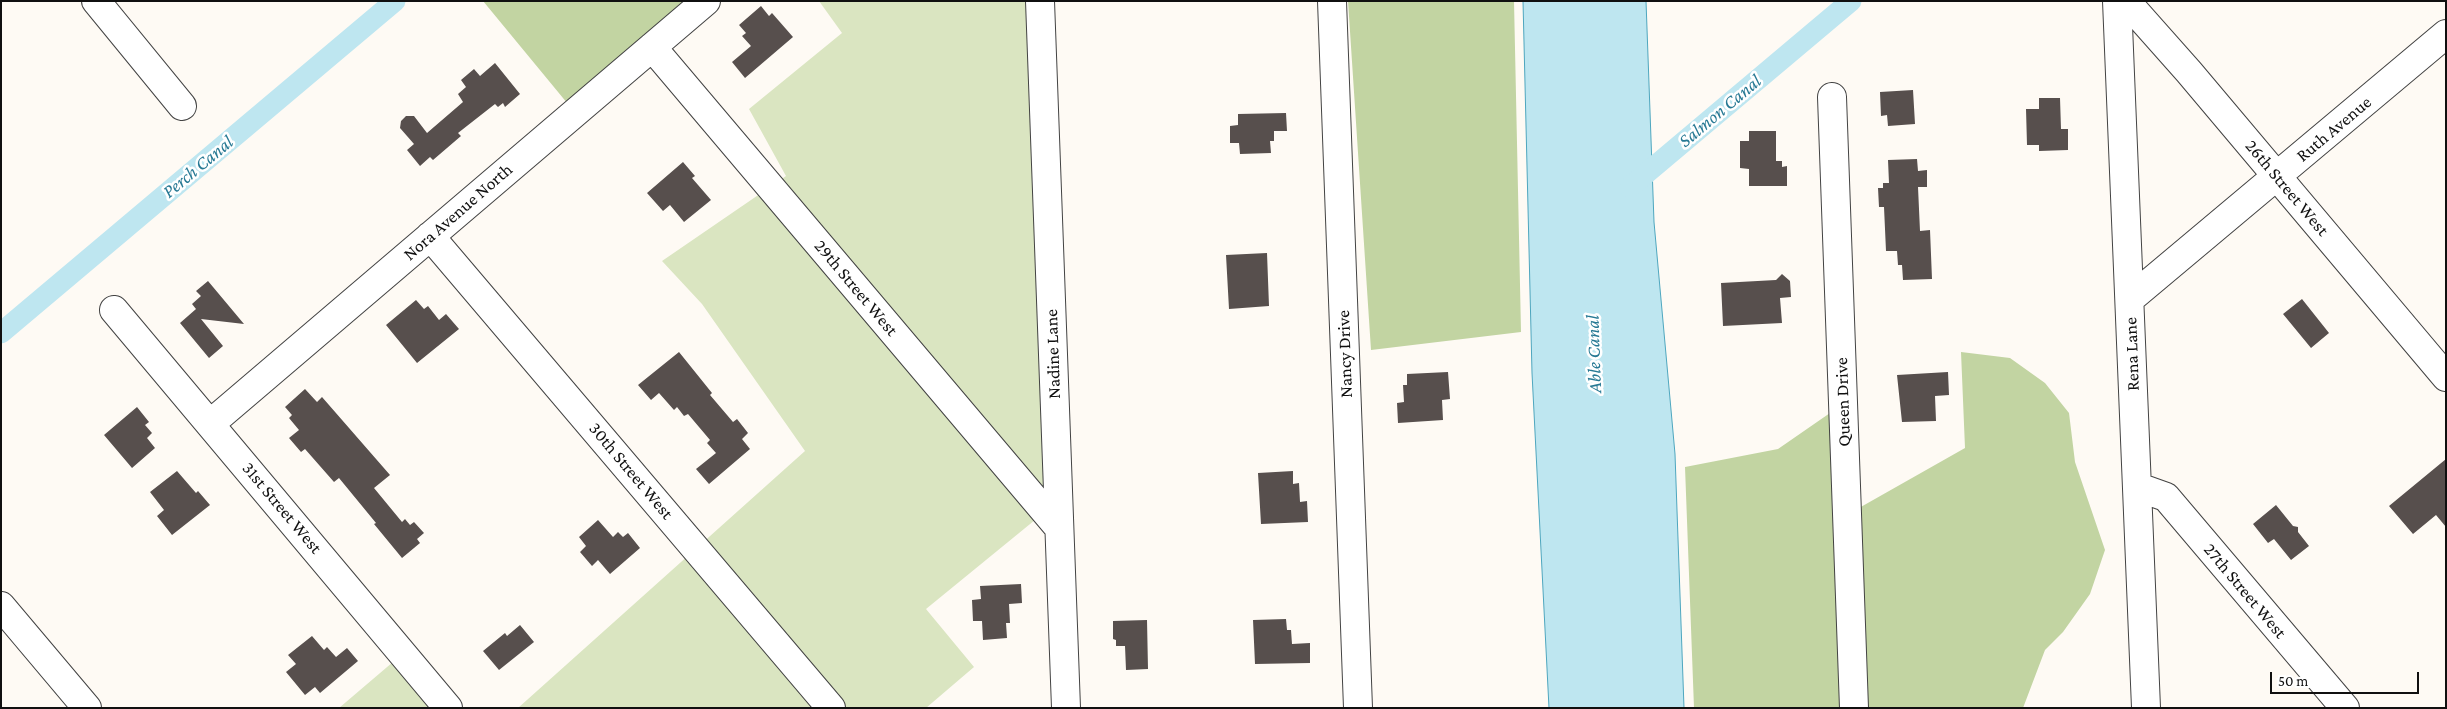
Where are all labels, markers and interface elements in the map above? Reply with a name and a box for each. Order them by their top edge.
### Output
water label: Salmon Canal [1674,70,1766,152]
street label: Ruth Avenue [2292,91,2376,167]
water label: Perch Canal [158,131,238,203]
street label: 26th Street West [2241,136,2333,240]
street label: Nora Avenue North [399,159,517,265]
street label: 29th Street West [809,235,903,341]
street label: Nadine Lane [1041,309,1065,399]
street label: Nancy Drive [1333,310,1357,398]
water label: Able Canal [1581,315,1607,393]
street label: Rena Lane [2120,317,2144,391]
street label: Queen Drive [1831,357,1855,447]
street label: 30th Street West [584,418,678,524]
street label: 31st Street West [237,458,327,558]
street label: 27th Street West [2199,539,2291,643]
scale bar [2272,662,2421,694]
text: 50 m [2278,673,2308,689]

